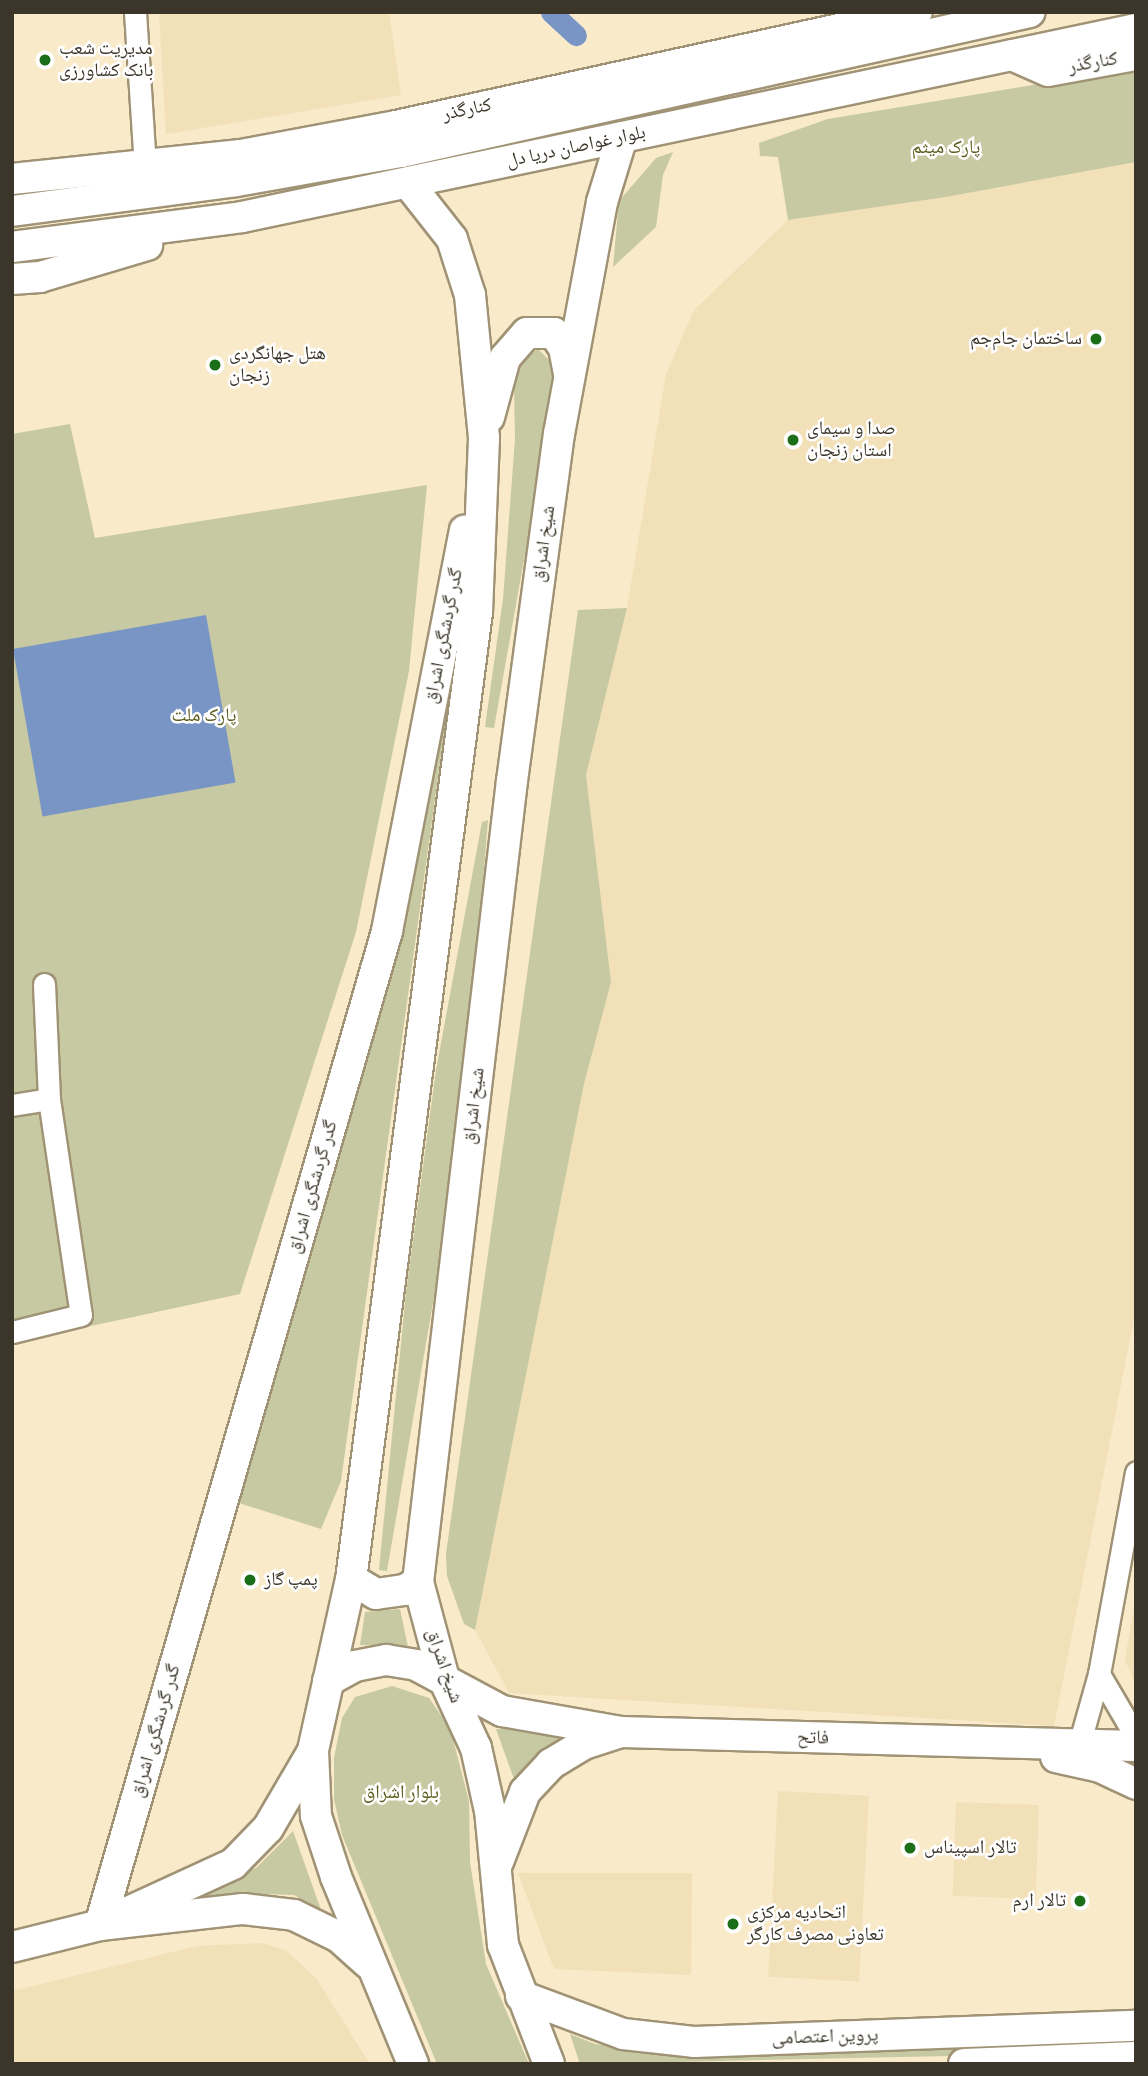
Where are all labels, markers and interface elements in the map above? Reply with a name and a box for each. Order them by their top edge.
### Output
place label: مدیریت شعب بانک کشاورزی [59,38,153,82]
street label: کنارگذر [1066,47,1120,79]
marker: مدیریت شعب بانک کشاورزی [37,52,53,68]
street label: کنارگذر [440,94,494,126]
street label: بلوار غواصان دریا دل [504,121,648,173]
park label: پارک میثم [912,137,980,159]
place label: ساختمان جام‌جم [970,328,1082,350]
marker: ساختمان جام‌جم [1088,331,1104,347]
place label: هتل جهانگردی زنجان [229,343,326,387]
marker: هتل جهانگردی زنجان [207,357,223,373]
place label: صدا و سیمای استان زنجان [807,418,896,462]
marker: صدا و سیمای استان زنجان [785,432,801,448]
street label: شیخ اشراق [527,504,561,584]
street label: گدر گردشگری اشراق [420,566,468,706]
park label: پارک ملت [171,705,237,727]
street label: شیخ اشراق [458,1066,490,1146]
street label: گدر گردشگری اشراق [283,1118,343,1256]
place label: پمپ گاز [264,1569,318,1591]
marker: پمپ گاز [242,1572,258,1588]
street label: شیخ اشراق [421,1626,467,1706]
street label: گدر گردشگری اشراق [126,1662,186,1800]
street label: فاتح [797,1726,829,1750]
park label: بلوار اشراق [363,1782,439,1804]
place label: تالار اسپیناس [924,1837,1017,1859]
marker: تالار اسپیناس [902,1840,918,1856]
place label: تالار ارم [1013,1890,1066,1912]
marker: تالار ارم [1072,1893,1088,1909]
place label: اتحادیه مرکزی تعاونی مصرف کارگر [747,1902,884,1946]
marker: اتحادیه مرکزی تعاونی مصرف کارگر [725,1916,741,1932]
street label: پروین اعتصامی [771,2024,879,2050]

